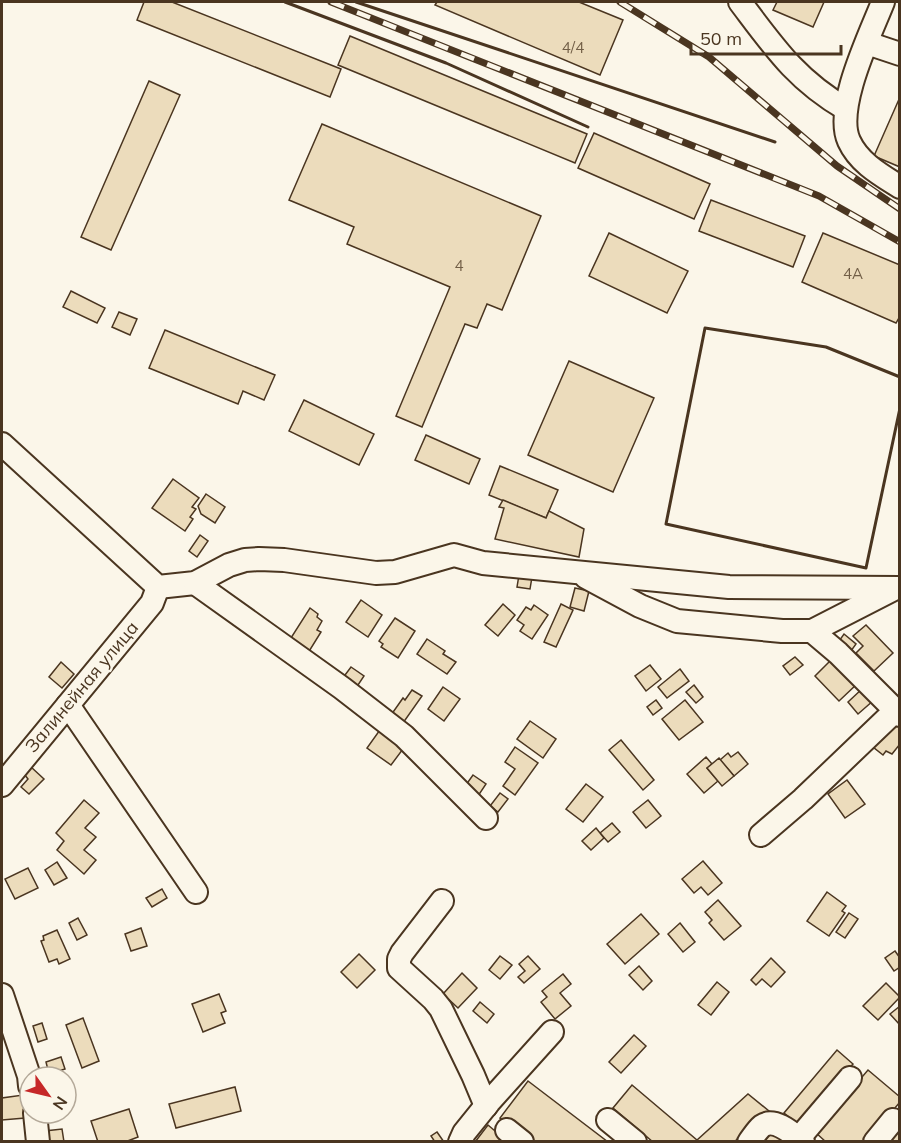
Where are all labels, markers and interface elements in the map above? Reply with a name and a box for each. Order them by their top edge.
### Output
scale bar [691,18,841,56]
text: 50 m [700,27,742,50]
house number: 4/4 [562,38,584,57]
house number: 4 [454,256,464,275]
house number: 4А [843,264,863,283]
street label: Залинейная улица [20,616,143,757]
north arrow [18,1065,78,1125]
text: N [49,1093,72,1114]

